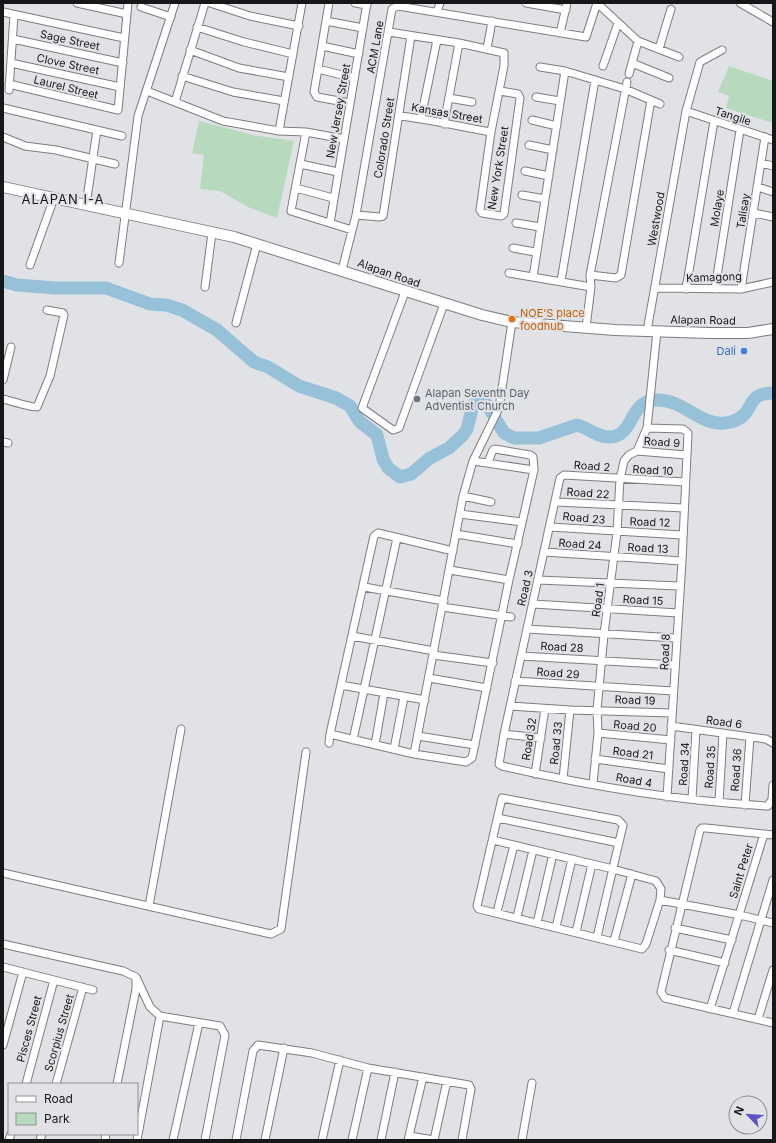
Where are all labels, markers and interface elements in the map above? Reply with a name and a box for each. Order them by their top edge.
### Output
street label: ACM Lane [363,19,387,75]
street label: Sage Street [39,27,101,53]
street label: Clove Street [35,51,101,78]
street label: New Jersey Street [323,62,353,159]
street label: Laurel Street [32,72,100,102]
street label: Colorado Street [371,96,397,179]
street label: Kansas Street [410,100,484,126]
street label: Tangile [713,104,753,128]
street label: New York Street [484,125,512,211]
street label: Molaye [707,188,727,228]
district label: ALAPAN I-A [21,191,105,207]
street label: Westwood [644,191,668,247]
street label: Talisay [733,192,753,230]
street label: Alapan Road [356,256,422,290]
street label: Kamagong [686,269,742,285]
place label: NOE’S place foodhub [520,306,585,333]
street label: Alapan Road [670,312,736,328]
marker: NOE’S place foodhub [507,314,517,324]
place label: Dali [717,344,736,358]
marker: Dali [739,346,749,356]
place label: Alapan Seventh Day Adventist Church [425,386,530,413]
marker: Alapan Seventh Day Adventist Church [412,394,422,404]
street label: Road 9 [643,434,681,450]
street label: Road 2 [573,458,611,474]
street label: Road 10 [632,462,674,478]
street label: Road 22 [566,485,610,501]
street label: Road 23 [562,509,606,527]
street label: Road 12 [629,514,671,530]
street label: Road 24 [558,536,602,552]
street label: Road 13 [627,540,669,556]
street label: Road 3 [514,568,536,607]
street label: Road 1 [589,582,607,618]
street label: Road 15 [622,592,664,608]
street label: Road 8 [657,633,673,671]
street label: Road 28 [540,639,584,655]
street label: Road 29 [536,665,580,682]
street label: Road 19 [614,692,656,708]
street label: Road 6 [705,713,743,731]
street label: Road 32 [519,717,539,761]
street label: Road 20 [613,717,657,735]
street label: Road 33 [547,721,565,765]
street label: Road 34 [676,742,692,786]
street label: Road 21 [612,744,654,762]
street label: Road 35 [702,745,719,789]
street label: Road 36 [728,748,745,792]
street label: Road 4 [615,770,653,790]
street label: Saint Peter [726,842,756,900]
street label: Scorpius Street [41,992,77,1073]
street label: Pisces Street [13,994,45,1064]
legend [8,1083,138,1135]
text: Road [44,1091,73,1106]
north arrow [728,1095,768,1135]
text: N [731,1104,747,1118]
text: Park [44,1111,70,1126]

